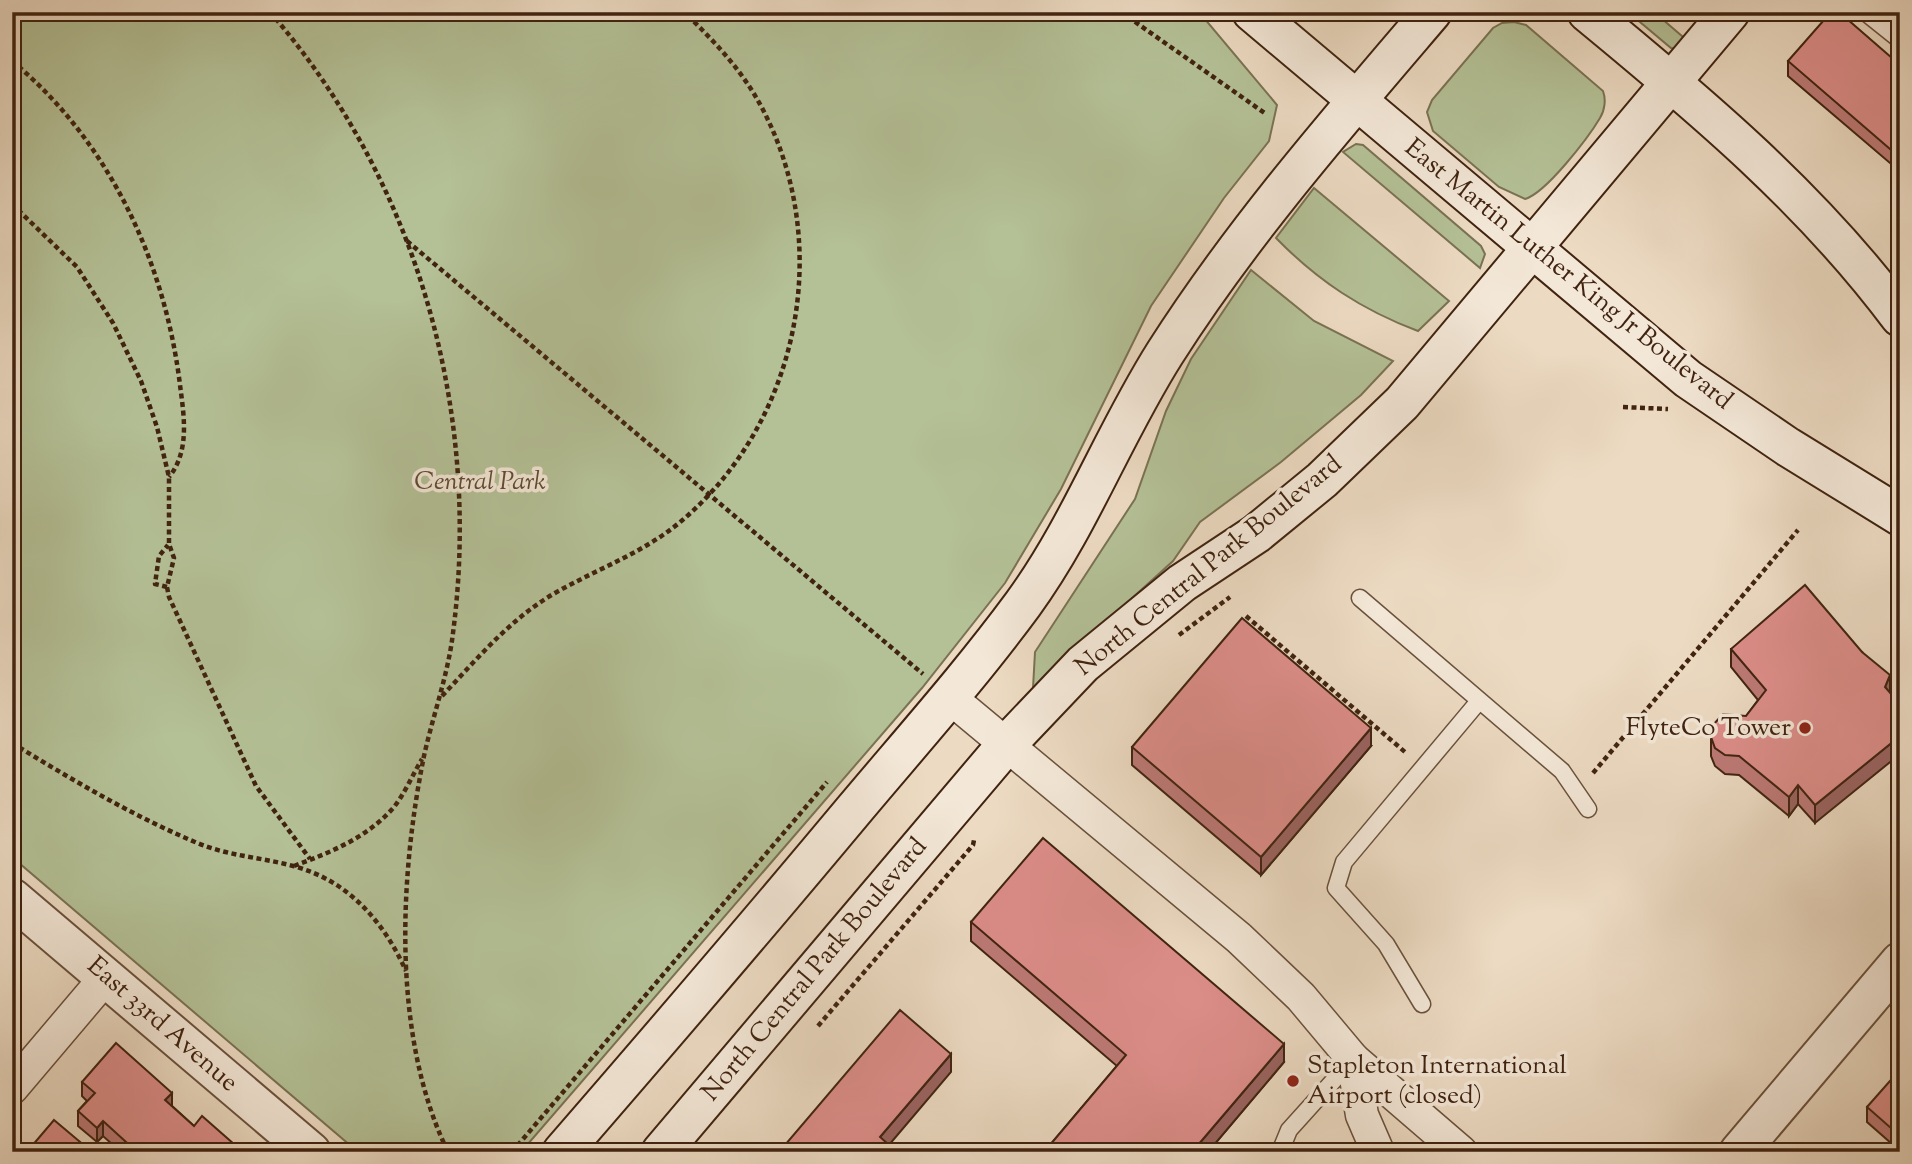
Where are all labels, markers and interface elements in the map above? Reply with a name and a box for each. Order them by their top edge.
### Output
street label: East Martin Luther King Jr Boulevard [1396,131,1740,420]
street label: North Central Park Boulevard [1068,446,1351,686]
park label: Central Park [414,464,546,501]
place label: FlyteCo Tower [1626,710,1791,747]
marker: FlyteCo Tower [1797,720,1813,736]
street label: North Central Park Boulevard [693,830,937,1110]
street label: East 33rd Avenue [78,949,246,1101]
place label: Stapleton International Airport (closed) [1307,1048,1567,1115]
marker: Stapleton International Airport (closed) [1285,1073,1301,1089]

